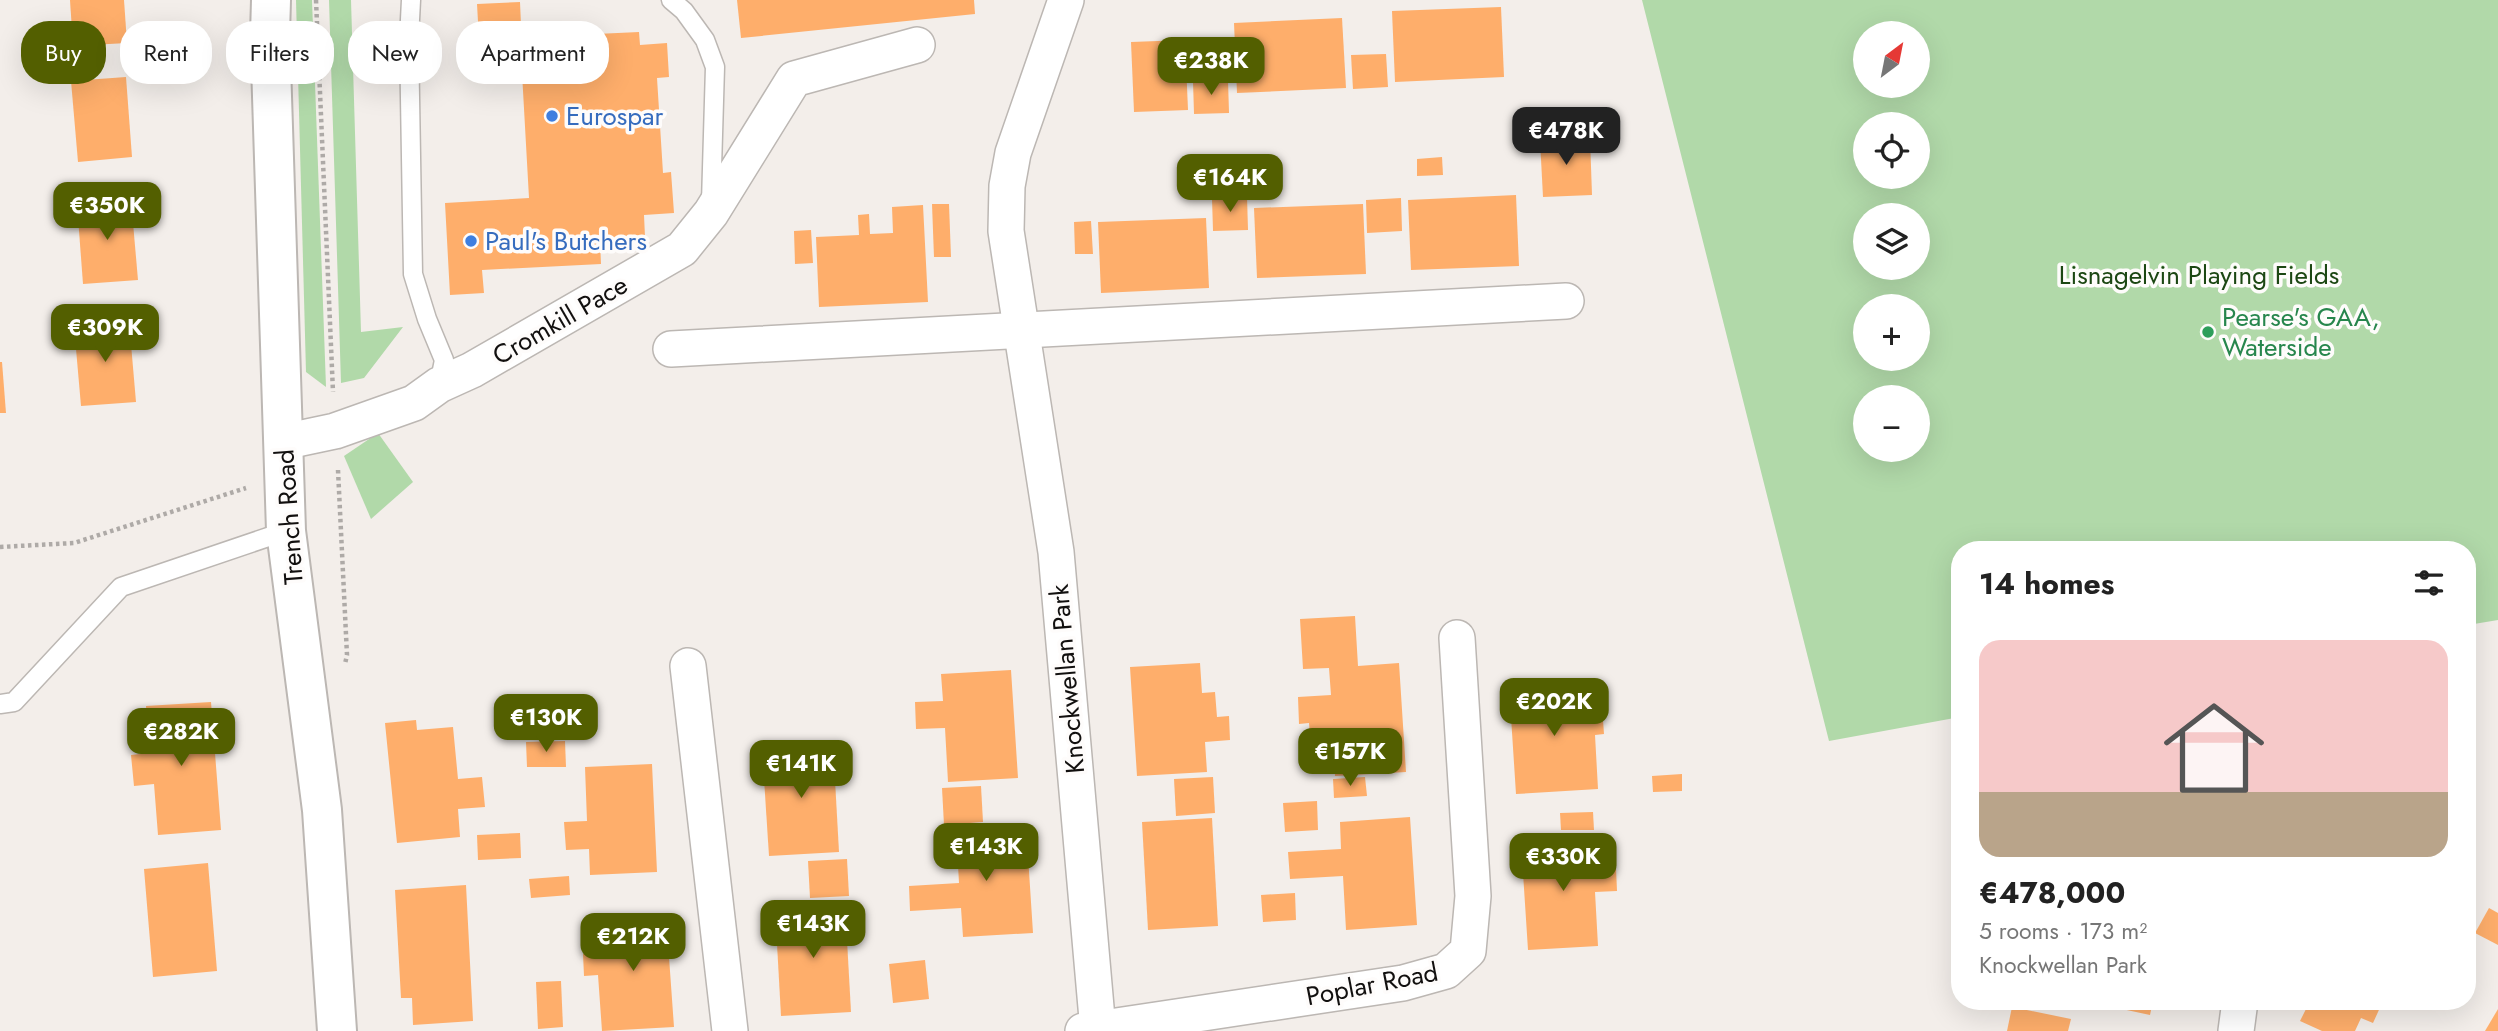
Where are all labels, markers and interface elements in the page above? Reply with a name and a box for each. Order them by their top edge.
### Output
chip: Buy [21,21,106,84]
chip: Rent [120,21,212,84]
chip: Filters [226,21,334,84]
chip: New [348,21,442,84]
chip: Apartment [456,21,609,84]
north arrow [1853,21,1930,98]
map controls [1853,21,1930,462]
pin: €238K [1162,38,1260,97]
text: €238K [1174,43,1248,77]
place label: Eurospar [566,97,663,135]
marker: Eurospar [544,108,560,124]
pin: €478K [1517,108,1615,167]
button: locate [1853,112,1930,189]
text: €478K [1528,113,1604,147]
pin: €164K [1181,154,1279,214]
text: €164K [1193,160,1267,194]
pin: €350K [58,182,156,242]
text: €350K [69,188,145,222]
button: layers [1853,203,1930,280]
place label: Paul's Butchers [485,222,647,260]
marker: Paul's Butchers [463,233,479,249]
park label: Lisnagelvin Playing Fields [2059,256,2339,294]
street label: Cromkill Pace [485,266,635,374]
button: + [1853,294,1930,371]
place label: Pearse's GAA, Waterside [2222,298,2380,366]
pin: €309K [56,304,154,364]
text: €309K [67,310,143,344]
marker: Pearse's GAA, Waterside [2200,324,2216,340]
button: − [1853,385,1930,462]
street label: Trench Road [265,448,313,586]
text: 14 homes [1979,562,2114,605]
icon: filters [2410,564,2448,602]
street label: Knockwellan Park [1040,582,1094,775]
pin: €202K [1505,678,1603,738]
text: €202K [1516,684,1592,718]
icon: home [2151,685,2277,811]
pin: €130K [497,694,595,754]
text: €130K [510,700,582,734]
pin: €282K [132,708,230,768]
text: €282K [143,714,219,748]
pin: €157K [1301,728,1399,788]
text: €157K [1314,734,1386,768]
pin: €141K [752,740,850,800]
text: €141K [766,746,836,780]
pin: €143K [937,824,1035,883]
text: €143K [949,829,1023,863]
pin: €330K [1514,834,1612,893]
text: €330K [1526,839,1600,873]
text: €478,000 [1979,871,2125,914]
pin: €143K [764,900,862,960]
text: €143K [776,906,850,940]
pin: €212K [584,914,682,973]
text: 5 rooms · 173 m² [1979,914,2147,948]
text: €212K [596,919,670,953]
text: Knockwellan Park [1979,948,2147,982]
street label: Poplar Road [1303,953,1441,1015]

